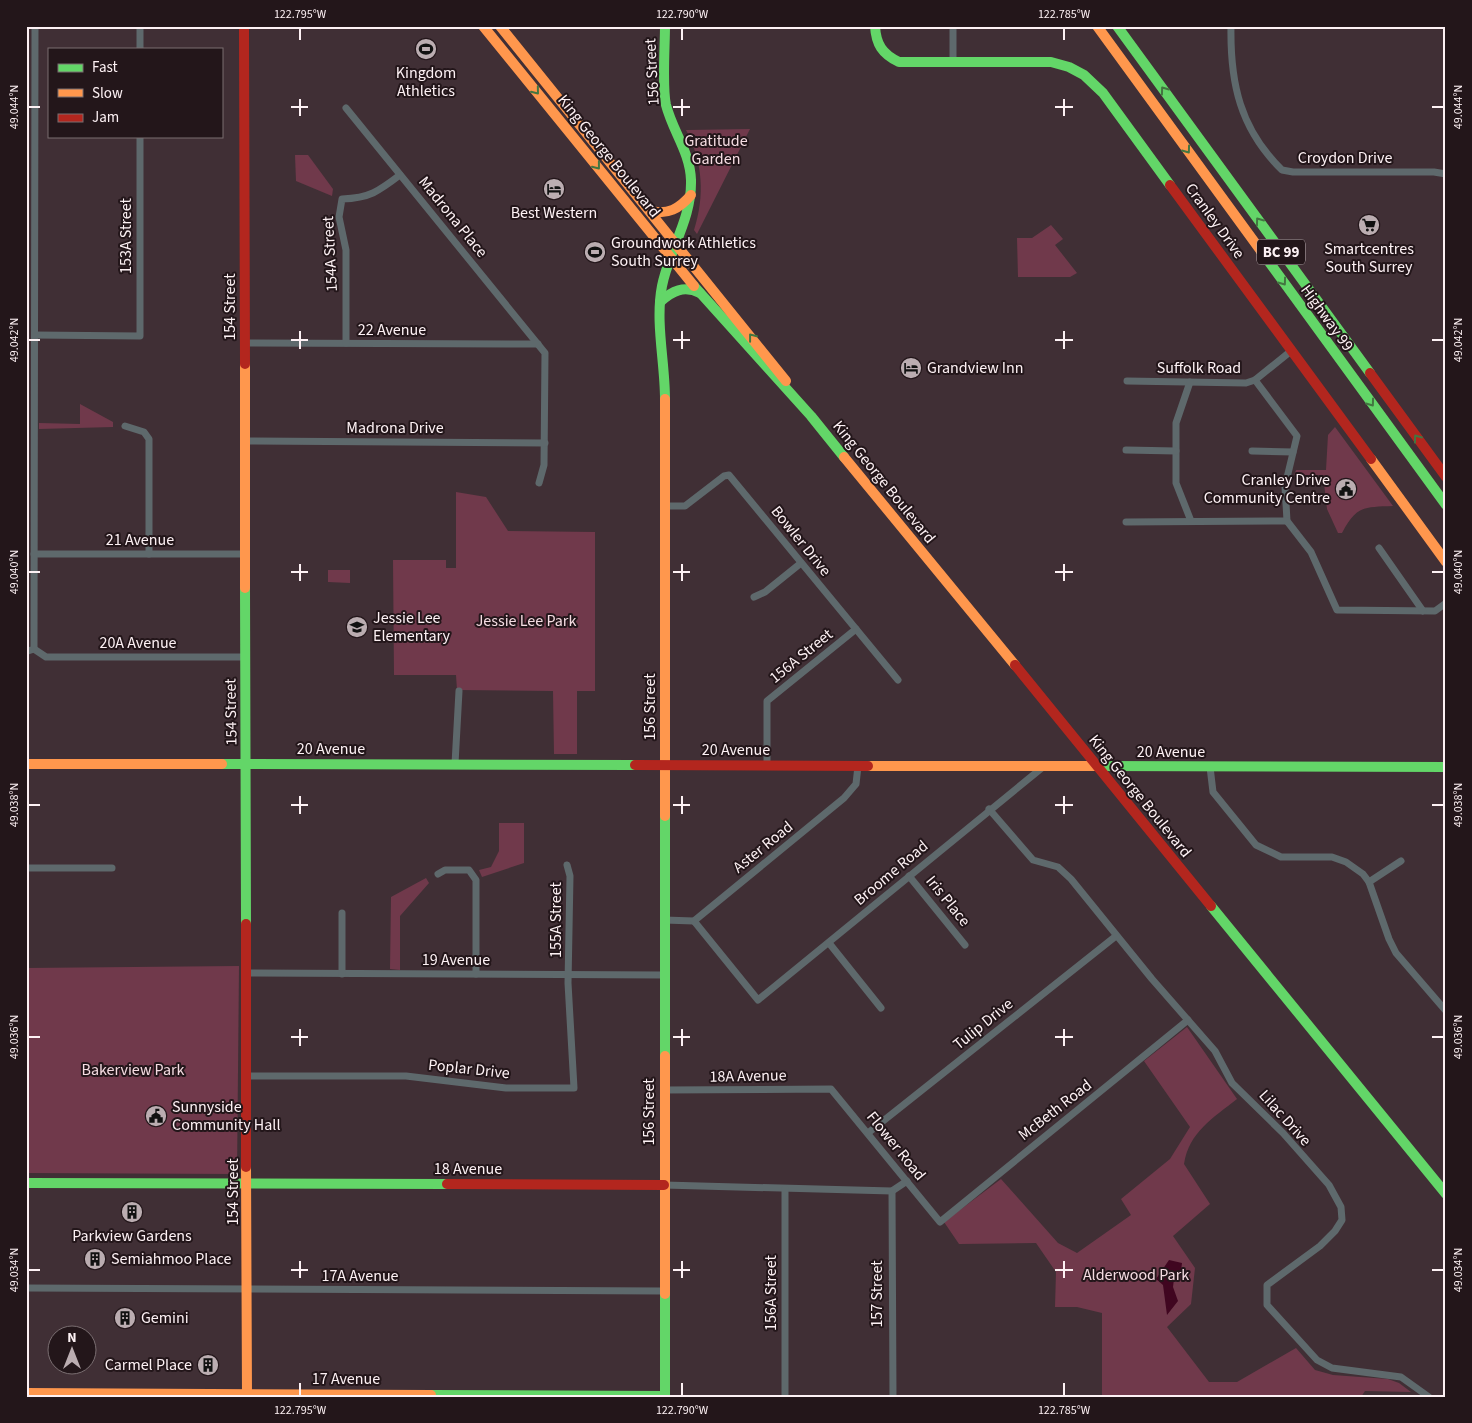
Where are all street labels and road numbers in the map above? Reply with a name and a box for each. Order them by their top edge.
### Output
street label: 156 Street [639,37,665,106]
street label: King George Boulevard [552,90,666,222]
street label: Croydon Drive [1298,147,1392,169]
street label: Madrona Place [413,172,493,262]
street label: Cranley Drive [1180,179,1250,263]
street label: 153A Street [115,198,137,274]
street label: 154A Street [317,215,343,292]
road number: BC 99 [1257,240,1305,264]
street label: 154 Street [219,273,241,341]
street label: Highway 99 [1295,280,1359,356]
street label: 22 Avenue [358,319,426,341]
street label: Suffolk Road [1157,357,1241,379]
street label: King George Boulevard [827,416,941,548]
street label: Madrona Drive [346,417,444,439]
street label: Bowler Drive [766,501,836,581]
street label: 21 Avenue [106,529,174,551]
street label: 156A Street [765,623,838,688]
street label: 20A Avenue [99,632,177,654]
street label: 156 Street [639,673,661,741]
street label: 154 Street [219,678,243,746]
street label: King George Boulevard [1083,730,1197,862]
street label: 20 Avenue [297,738,365,760]
street label: 20 Avenue [702,739,770,761]
street label: 20 Avenue [1137,741,1205,763]
street label: Aster Road [728,816,798,878]
street label: Broome Road [849,835,933,911]
street label: Iris Place [921,871,975,931]
street label: 155A Street [545,882,567,958]
street label: 19 Avenue [422,949,490,971]
street label: Tulip Drive [948,993,1018,1055]
street label: Poplar Drive [427,1054,511,1084]
street label: 18A Avenue [709,1064,787,1088]
street label: McBeth Road [1014,1074,1096,1146]
street label: 156 Street [638,1078,660,1146]
street label: Lilac Drive [1254,1085,1316,1151]
street label: Flower Road [861,1107,931,1185]
street label: 154 Street [222,1158,244,1226]
street label: 18 Avenue [434,1158,502,1180]
street label: 156A Street [760,1255,782,1331]
street label: 157 Street [866,1260,888,1328]
street label: 17A Avenue [321,1265,399,1287]
street label: 17 Avenue [312,1368,380,1390]

